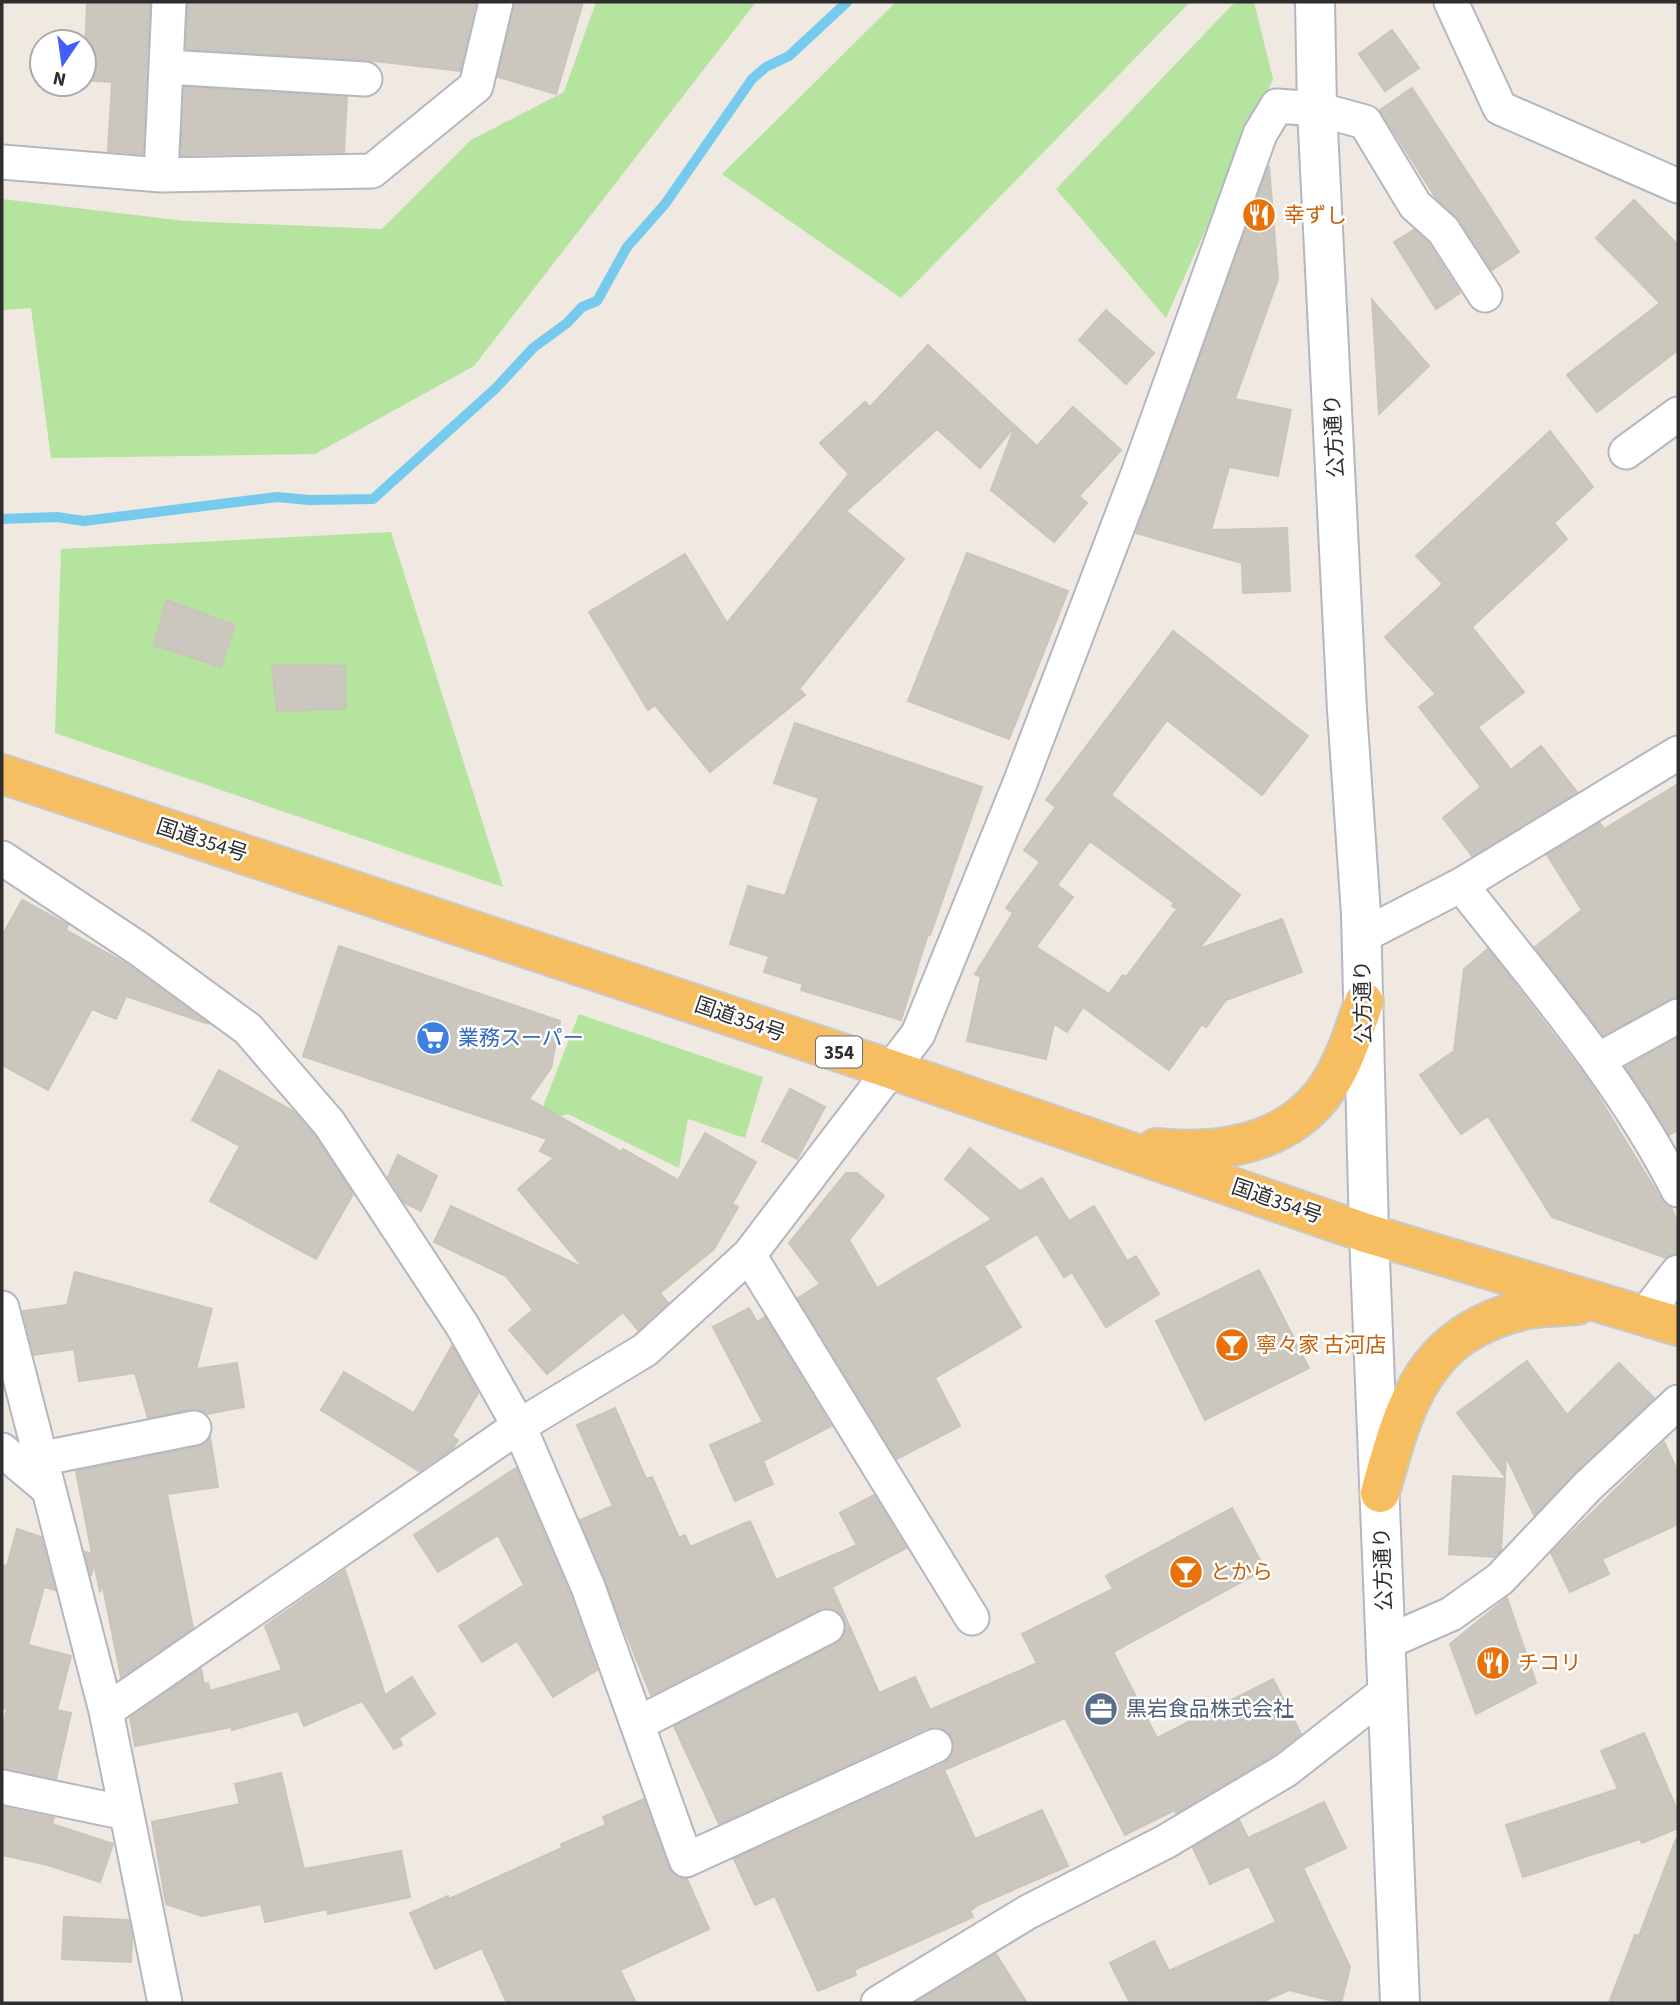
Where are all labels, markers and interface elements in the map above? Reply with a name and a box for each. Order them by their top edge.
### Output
north arrow [28,28,98,98]
text: N [50,64,69,93]
restaurant icon: 幸ずし [1240,196,1278,234]
place label: 幸ずし [1284,200,1347,230]
street label: 公方通り [1317,393,1351,479]
street label: 国道354号 [153,811,251,869]
street label: 公方通り [1347,960,1379,1044]
street label: 国道354号 [691,989,789,1049]
supermarket icon: 業務スーパー [414,1019,452,1057]
place label: 業務スーパー [458,1023,584,1053]
road number: 354 [816,1036,862,1068]
street label: 国道354号 [1228,1171,1326,1231]
bar icon: 寧々家 古河店 [1213,1326,1251,1364]
place label: 寧々家 古河店 [1256,1330,1386,1360]
street label: 公方通り [1367,1527,1399,1611]
bar icon: とから [1167,1553,1205,1591]
place label: とから [1210,1557,1273,1587]
restaurant icon: チコリ [1474,1644,1512,1682]
place label: チコリ [1518,1648,1581,1678]
office icon: 黒岩食品株式会社 [1082,1690,1120,1728]
place label: 黒岩食品株式会社 [1126,1694,1294,1724]

